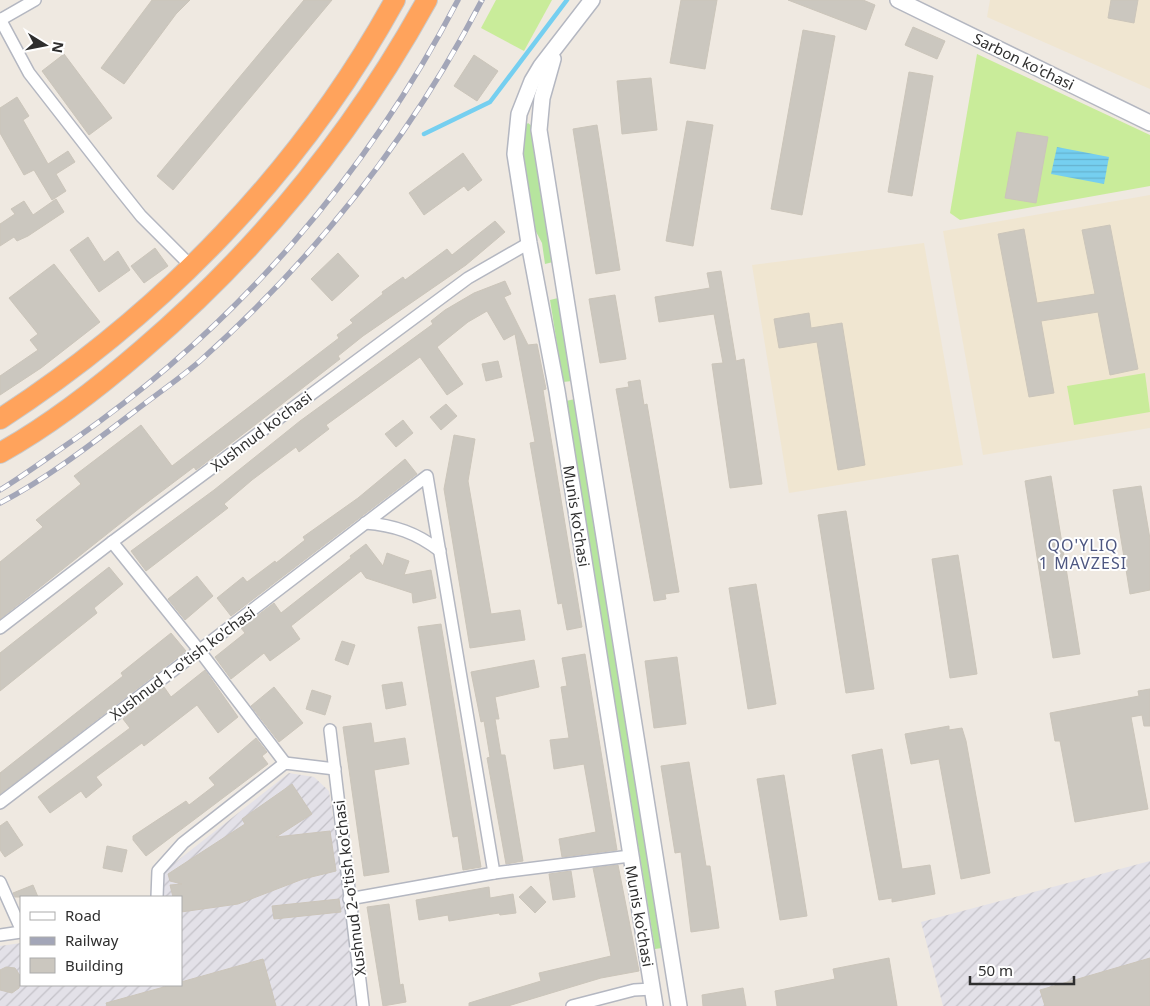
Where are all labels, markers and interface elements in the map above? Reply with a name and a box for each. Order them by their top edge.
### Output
north arrow [20,20,70,70]
street label: Sarbon ko'chasi [970,28,1078,94]
text: N [48,40,69,55]
street label: Xushnud ko'chasi [206,386,316,476]
street label: Munis ko'chasi [559,464,595,568]
district label: QO'YLIQ 1 MAVZESI [1039,534,1127,574]
street label: Xushnud 1-o'tish ko'chasi [105,602,259,724]
street label: Xushnud 2-o'tish ko'chasi [328,799,370,977]
street label: Munis ko'chasi [621,864,659,968]
legend [20,896,182,986]
text: Road [65,905,101,925]
text: Railway [65,930,119,950]
scale bar [970,954,1074,986]
text: Building [65,955,123,975]
text: 50 m [978,960,1013,980]

